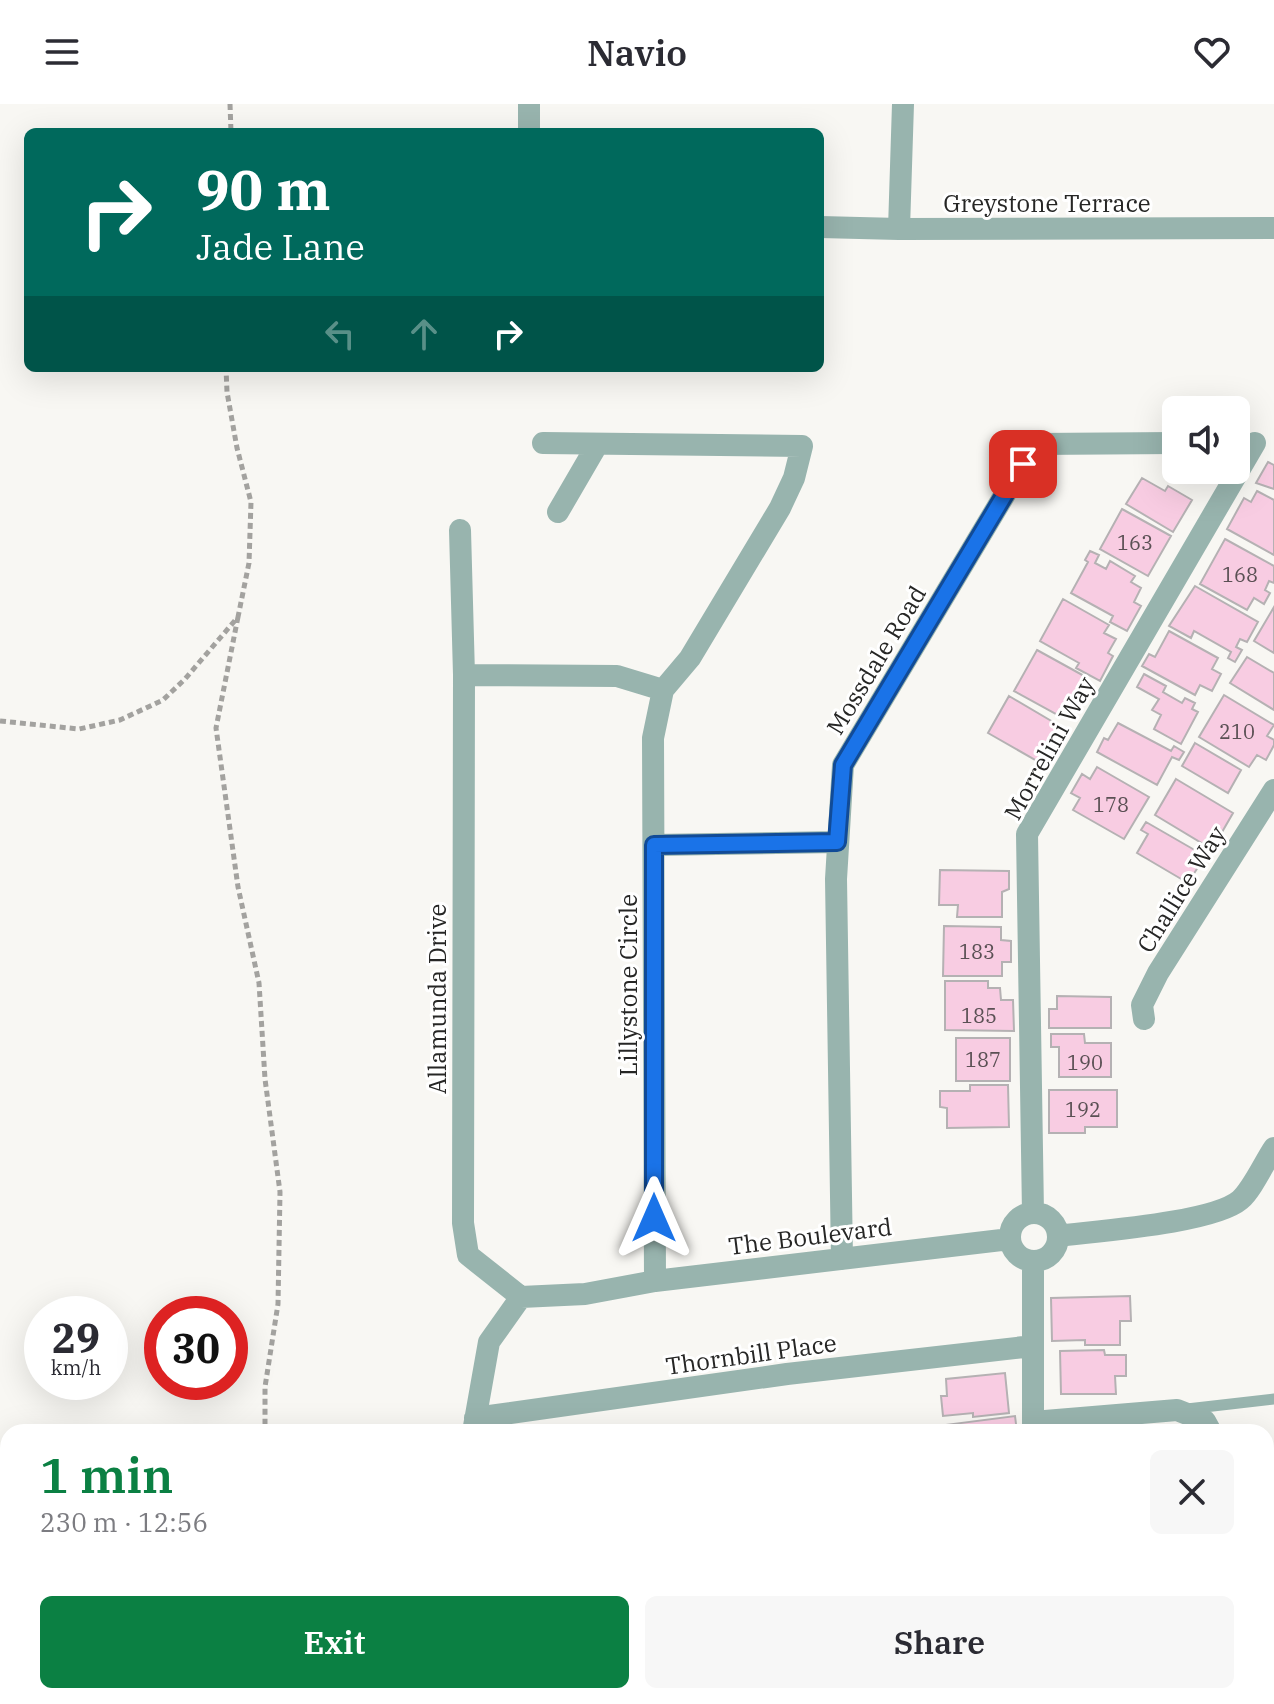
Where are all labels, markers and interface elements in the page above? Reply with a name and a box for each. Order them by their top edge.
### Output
text: Navio [587,29,687,76]
icon: menu [40,30,84,74]
icon: heart [1190,30,1234,74]
text: 90 m [196,153,331,225]
icon: right [64,160,168,264]
street label: Greystone Terrace [943,187,1151,219]
text: Jade Lane [196,223,365,270]
icon: left [318,312,362,356]
icon: ahead [402,312,446,356]
icon: right [486,312,530,356]
map controls [1162,396,1250,484]
button: sound [1162,396,1250,484]
pin [989,430,1057,498]
icon: arrive [1001,442,1045,486]
house number: 163 [1117,529,1153,556]
house number: 168 [1222,561,1258,588]
street label: Mossdale Road [819,580,933,740]
street label: Morrelini Way [996,670,1102,825]
house number: 210 [1219,718,1255,745]
house number: 178 [1093,791,1129,818]
street label: Challice Way [1129,819,1233,958]
street label: Lillystone Circle [612,894,644,1076]
street label: Allamunda Drive [421,904,453,1094]
house number: 183 [959,938,995,965]
house number: 185 [961,1002,997,1029]
house number: 187 [965,1046,1001,1073]
house number: 190 [1067,1049,1103,1076]
house number: 192 [1065,1096,1101,1123]
position arrow [612,1176,696,1260]
street label: The Boulevard [726,1210,894,1262]
speed limit sign: 30 [144,1296,248,1400]
text: 29 [52,1312,100,1364]
street label: Thornbill Place [663,1326,839,1382]
text: km/h [51,1354,101,1381]
text: 1 min [40,1444,173,1506]
button: close [1150,1450,1234,1534]
text: 230 m · 12:56 [40,1505,208,1539]
button: Exit [40,1596,629,1688]
button: Share [645,1596,1234,1688]

